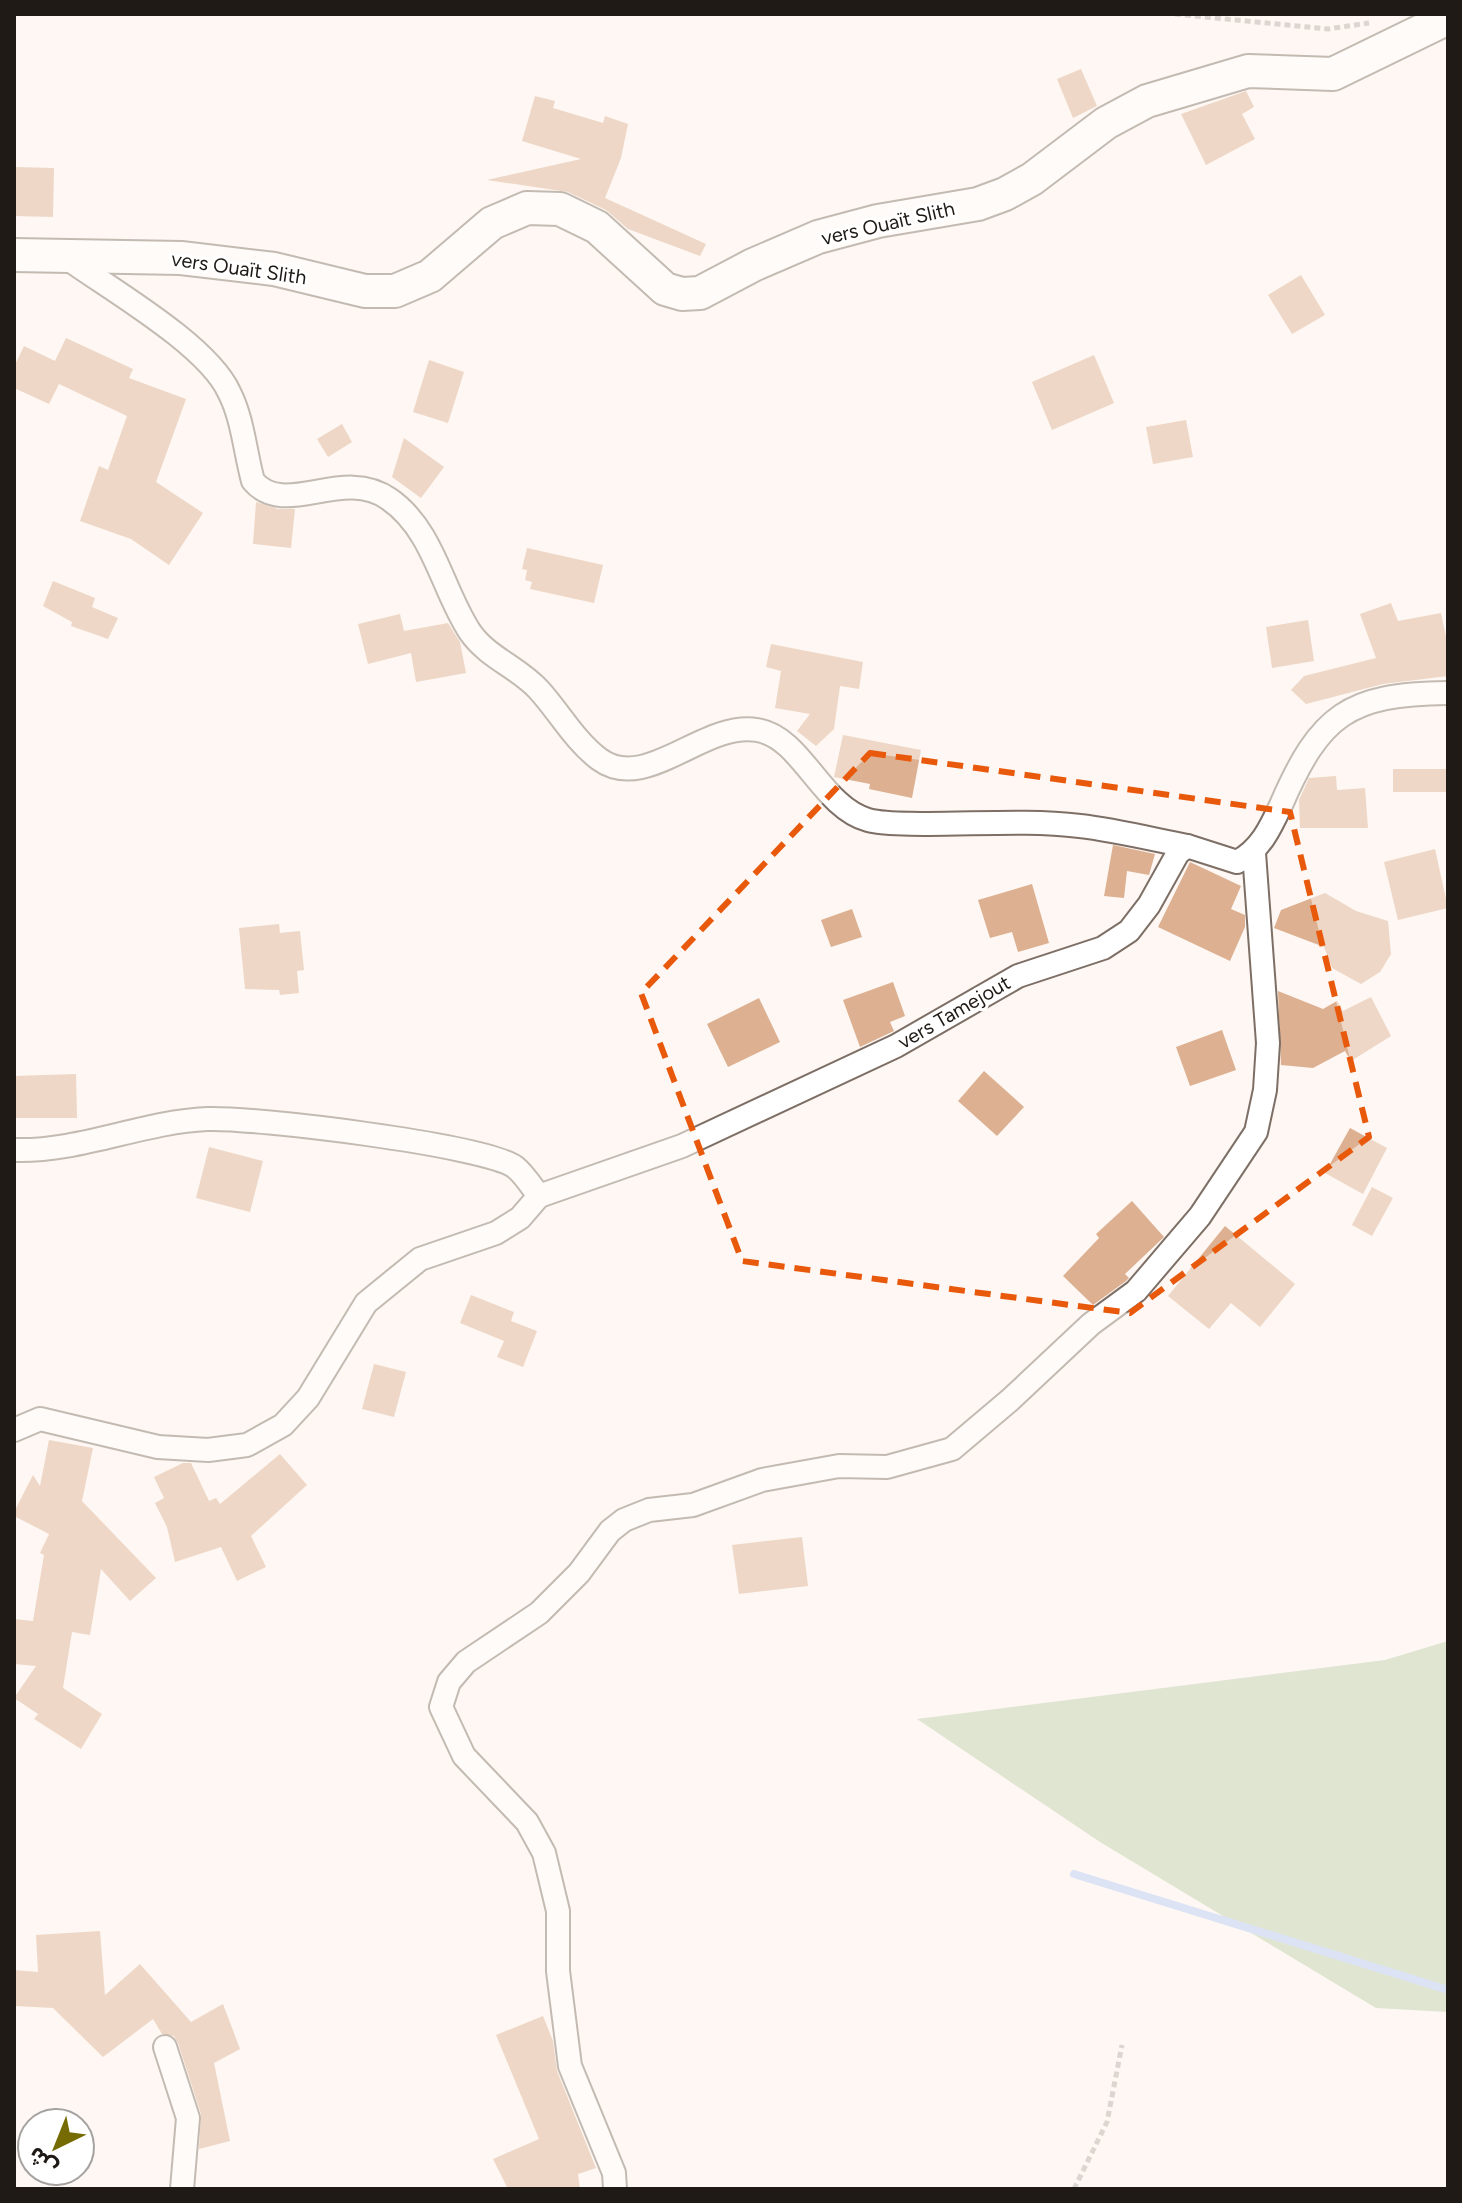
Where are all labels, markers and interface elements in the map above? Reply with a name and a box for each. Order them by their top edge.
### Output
street label: vers Ouaït Slith [819,196,957,250]
street label: vers Ouaït Slith [170,247,308,289]
street label: vers Tamejout [894,970,1014,1054]
north arrow [16,2107,96,2187]
text: ش [22,2141,63,2181]

